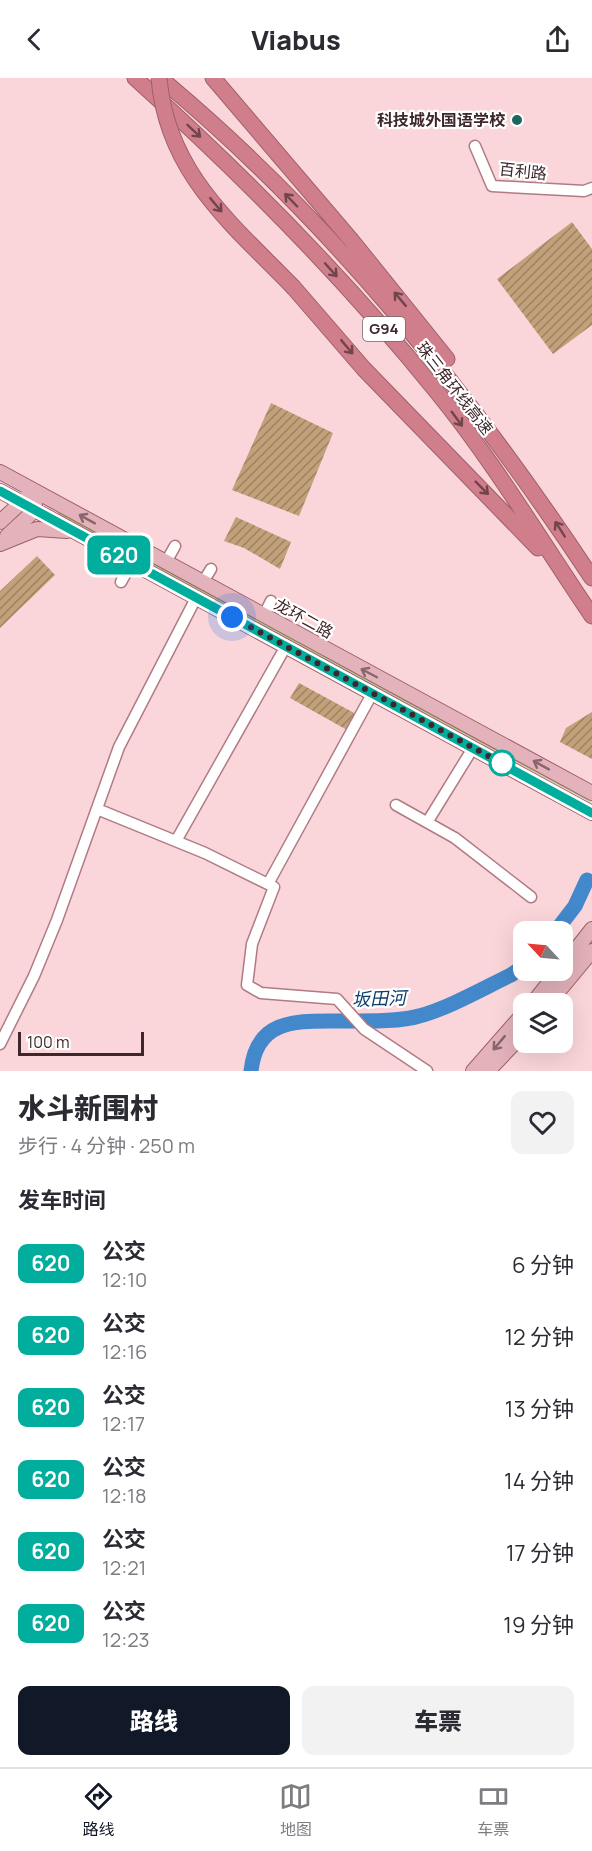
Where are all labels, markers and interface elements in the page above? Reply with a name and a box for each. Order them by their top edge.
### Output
text: Viabus [251,21,341,58]
icon: back [18,23,51,56]
icon: share [541,23,574,56]
place label: 科技城外国语学校 [377,109,506,131]
marker: 科技城外国语学校 [510,113,524,127]
one-way arrow [186,124,201,138]
street label: 百利路 [498,158,548,184]
one-way arrow [284,192,299,207]
one-way arrow [209,197,222,213]
one-way arrow [324,262,338,277]
one-way arrow [393,292,407,307]
road number: G94 [363,317,405,341]
street label: 珠三角环线高速 [412,337,498,439]
one-way arrow [340,339,353,355]
one-way arrow [451,410,463,426]
one-way arrow [474,481,489,495]
one-way arrow [79,512,96,524]
one-way arrow [554,522,566,538]
line badge: 620 [84,536,154,574]
text: 620 [99,541,139,569]
street label: 龙环二路 [271,593,337,643]
your location [217,602,247,632]
one-way arrow [361,667,378,679]
unlabelled marker [489,750,515,776]
one-way arrow [532,759,550,770]
north arrow [513,921,573,981]
map controls [513,921,573,1053]
water label: 坂田河 [352,985,409,1011]
button: layers [513,993,573,1053]
scale bar [18,1029,144,1056]
text: 100 m [27,1031,70,1053]
one-way arrow [492,1035,506,1050]
text: 水斗新围村 [18,1088,158,1126]
button: heart [511,1091,574,1154]
text: 步行 · 4 分钟 · 250 m [18,1132,195,1159]
text: 发车时间 [18,1185,106,1215]
text: 公交 [102,1236,146,1266]
text: 620 [31,1249,71,1277]
text: 6 分钟 [512,1250,574,1280]
text: 12:10 [102,1266,147,1293]
text: 公交 [102,1308,146,1338]
text: 620 [31,1321,71,1349]
text: 12 分钟 [504,1322,574,1352]
text: 12:16 [102,1338,147,1365]
text: 公交 [102,1380,146,1410]
text: 620 [31,1393,71,1421]
text: 13 分钟 [505,1394,574,1424]
text: 12:17 [102,1410,145,1437]
text: 公交 [102,1452,146,1482]
text: 620 [31,1465,71,1493]
text: 14 分钟 [504,1466,574,1496]
text: 12:18 [102,1482,147,1509]
text: 公交 [102,1524,146,1554]
text: 620 [31,1537,71,1565]
text: 17 分钟 [506,1538,574,1568]
text: 12:21 [102,1554,146,1581]
text: 公交 [102,1596,146,1626]
text: 620 [31,1609,71,1637]
text: 19 分钟 [503,1610,574,1640]
text: 12:23 [102,1626,150,1653]
button: 路线 [18,1686,290,1755]
button: 车票 [302,1686,574,1755]
tab: 路线 [82,1780,115,1840]
tab: 地图 [279,1780,312,1840]
tab: 车票 [477,1780,510,1840]

